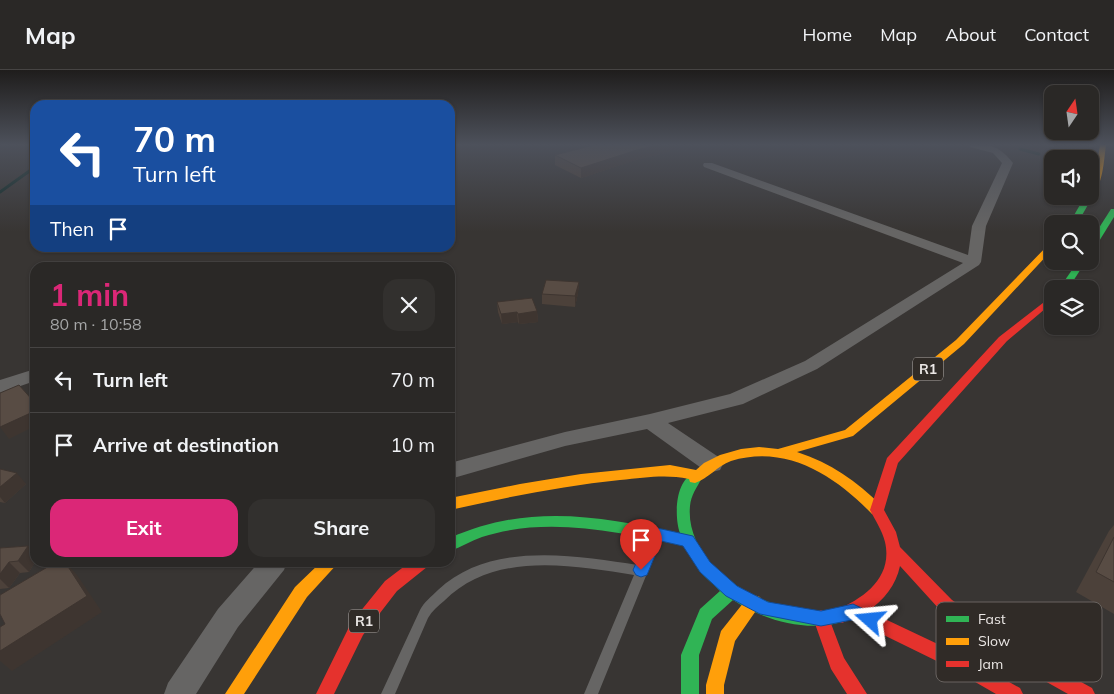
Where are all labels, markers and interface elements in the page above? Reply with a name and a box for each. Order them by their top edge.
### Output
text: Map [25,20,76,50]
text: Home [802,23,852,46]
text: Map [880,23,917,46]
text: About [945,23,996,46]
text: Contact [1024,23,1089,46]
north arrow [1044,85,1099,140]
map controls [1044,85,1099,335]
text: 70 m [133,117,216,161]
icon: left [50,120,115,185]
button: sound [1044,150,1099,205]
text: Turn left [133,160,216,188]
icon: arrive [104,215,132,243]
button: search [1044,215,1099,270]
text: Then [50,217,94,241]
text: 1 min [50,276,129,314]
button: close [383,279,435,331]
button: layers [1044,280,1099,335]
text: 80 m · 10:58 [50,314,142,334]
road number: R1 [913,358,943,380]
icon: left [50,366,78,394]
text: Turn left [93,368,168,392]
text: 70 m [391,368,435,392]
icon: arrive [50,431,78,459]
text: Arrive at destination [93,433,279,457]
text: 10 m [391,433,435,457]
button: Exit [50,499,238,557]
button: Share [248,499,435,557]
pin [620,519,662,570]
icon: arrive [627,526,655,554]
position arrow [843,593,895,645]
legend [936,602,1102,682]
road number: R1 [349,610,379,632]
text: Fast [978,610,1006,628]
text: Slow [978,632,1010,650]
text: Jam [978,655,1003,673]

